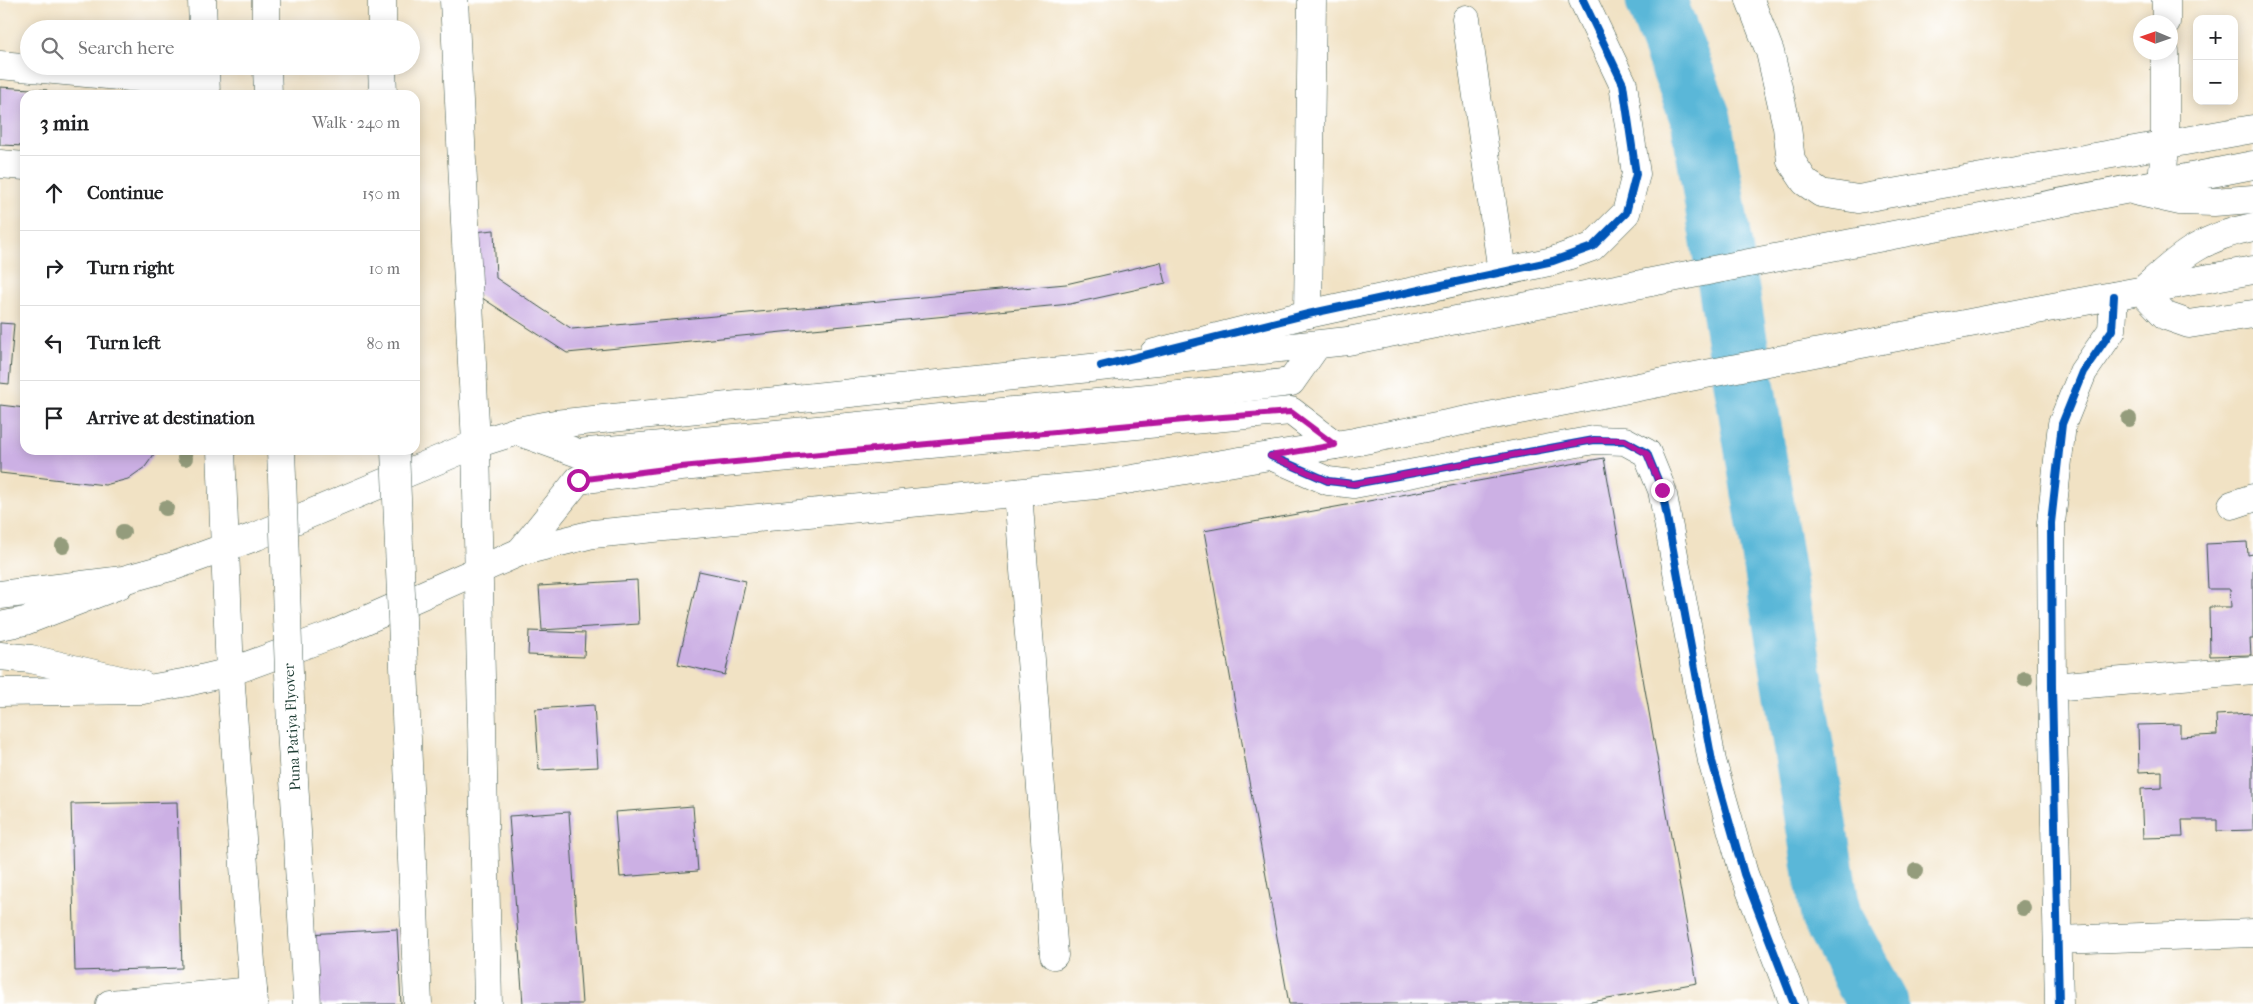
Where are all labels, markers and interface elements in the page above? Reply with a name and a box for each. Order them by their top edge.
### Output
north arrow [2133,15,2178,60]
map controls [2193,15,2238,105]
button: + [2193,15,2238,60]
search box [20,20,420,75]
icon: search [38,34,66,62]
text: Search here [78,37,174,59]
button: − [2193,60,2238,105]
text: 3 min [40,111,89,135]
text: Walk · 240 m [312,113,400,132]
icon: ahead [40,179,68,207]
text: Continue [87,182,163,204]
text: 150 m [362,184,400,203]
icon: right [40,254,68,282]
text: Turn right [87,257,174,279]
text: 10 m [369,259,400,278]
icon: left [40,329,68,357]
text: Turn left [87,332,161,354]
text: 80 m [366,334,400,353]
icon: arrive [40,404,68,432]
text: Arrive at destination [87,407,255,429]
route start [567,469,590,492]
route end [1651,479,1674,502]
street label: Puna Patiya Flyover [280,662,304,791]

